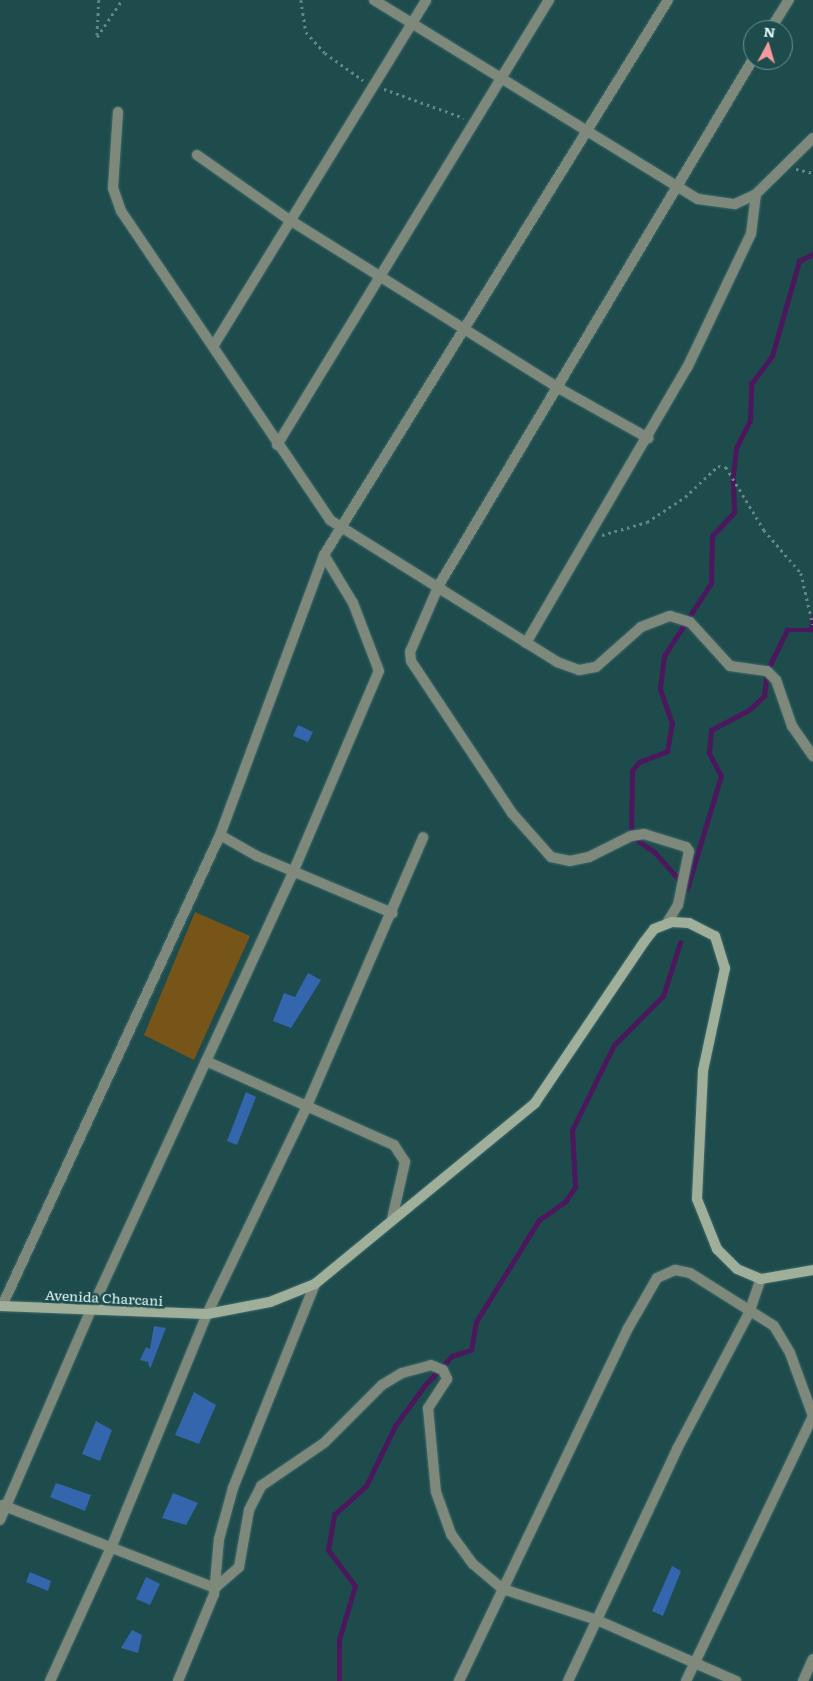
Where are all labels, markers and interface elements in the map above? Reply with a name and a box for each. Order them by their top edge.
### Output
north arrow [743,20,793,70]
text: N [763,21,776,42]
street label: Avenida Charcani [45,1286,163,1308]

